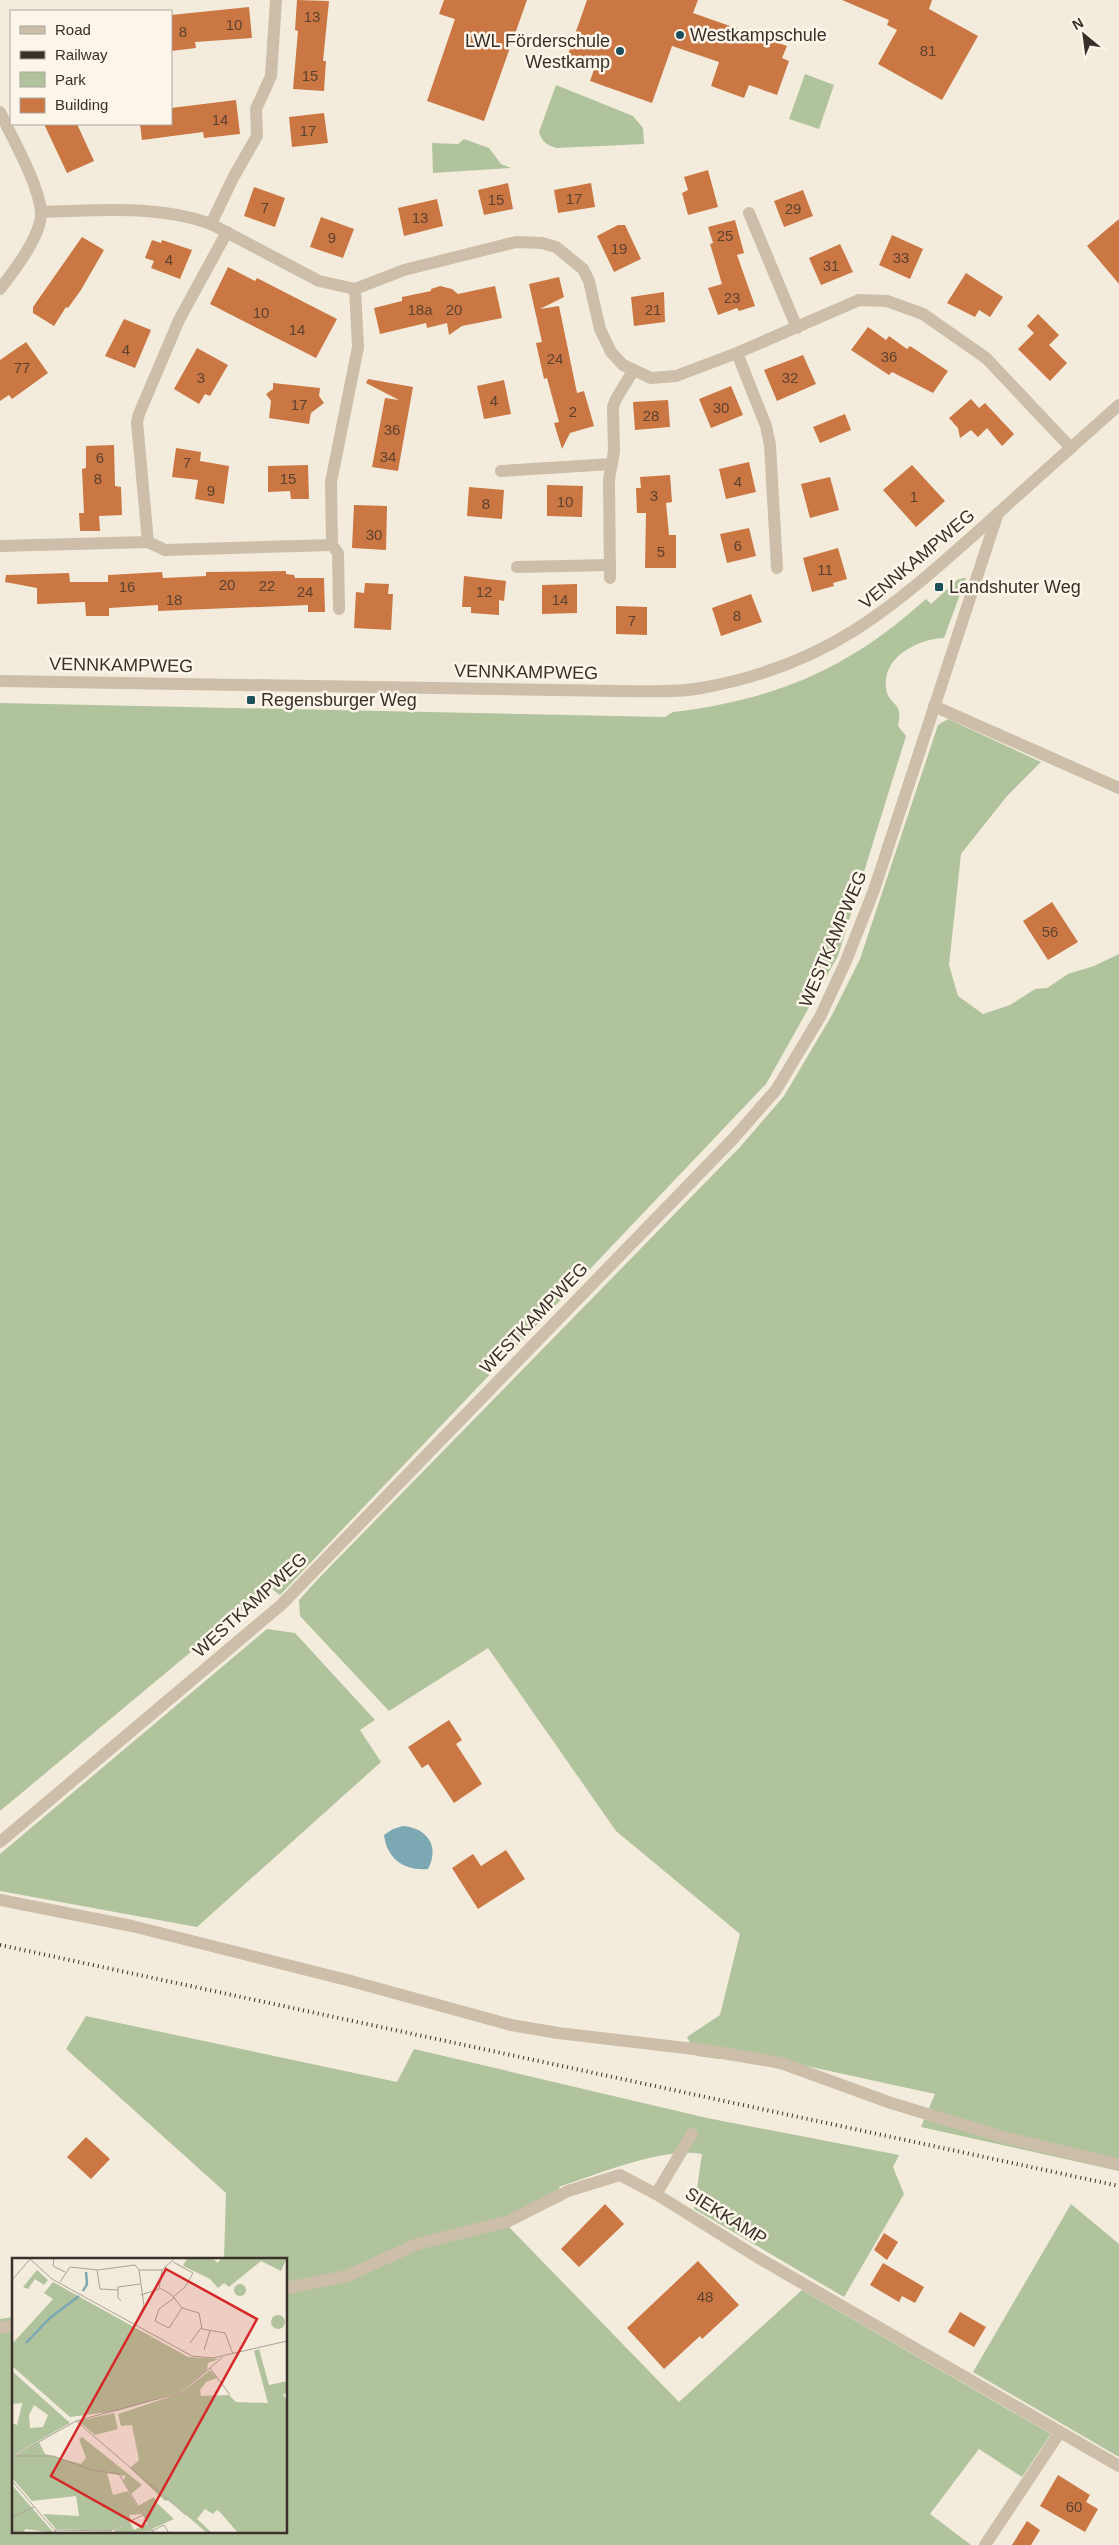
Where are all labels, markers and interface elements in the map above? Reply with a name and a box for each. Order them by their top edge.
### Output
house number: 13 [304,8,320,25]
legend [10,10,172,125]
north arrow [1059,10,1109,60]
text: N [1069,14,1086,33]
house number: 10 [226,16,242,33]
text: Road [55,21,91,38]
house number: 8 [179,23,187,40]
place label: Westkampschule [690,25,827,45]
marker: Westkampschule [674,29,686,41]
place label: LWL Förderschule Westkamp [465,31,610,72]
house number: 81 [920,42,936,59]
marker: LWL Förderschule Westkamp [614,45,626,57]
text: Railway [55,46,108,63]
house number: 15 [302,67,318,84]
text: Park [55,71,86,88]
text: Building [55,96,108,113]
house number: 14 [212,111,228,128]
house number: 17 [300,122,316,139]
house number: 17 [566,190,582,207]
house number: 15 [488,191,504,208]
house number: 7 [261,199,269,216]
house number: 29 [785,200,801,217]
house number: 13 [412,209,428,226]
house number: 25 [717,227,733,244]
house number: 9 [328,229,336,246]
house number: 19 [611,240,627,257]
house number: 33 [893,249,909,266]
house number: 4 [165,251,173,268]
house number: 31 [823,257,839,274]
house number: 23 [724,289,740,306]
house number: 18a [407,301,433,318]
house number: 20 [446,301,462,318]
house number: 21 [645,301,661,318]
house number: 10 [253,304,269,321]
house number: 14 [289,321,305,338]
house number: 4 [122,341,130,358]
house number: 36 [881,348,897,365]
house number: 24 [547,350,563,367]
house number: 77 [14,359,30,376]
house number: 3 [197,369,205,386]
house number: 32 [782,369,798,386]
house number: 4 [490,392,498,409]
house number: 17 [291,396,307,413]
house number: 30 [713,399,729,416]
house number: 2 [569,403,577,420]
house number: 28 [643,407,659,424]
house number: 36 [384,421,400,438]
house number: 34 [380,448,396,465]
house number: 6 [96,449,104,466]
house number: 7 [183,454,191,471]
house number: 8 [94,470,102,487]
house number: 15 [280,470,296,487]
house number: 4 [734,473,742,490]
house number: 9 [207,482,215,499]
house number: 3 [650,487,658,504]
house number: 1 [910,488,918,505]
house number: 10 [557,493,573,510]
house number: 8 [482,495,490,512]
street label: VENNKAMPWEG [855,505,979,613]
house number: 30 [366,526,382,543]
house number: 6 [734,537,742,554]
house number: 5 [657,543,665,560]
house number: 11 [817,561,833,578]
house number: 20 [219,576,235,593]
house number: 22 [259,577,275,594]
place label: Landshuter Weg [949,577,1081,597]
house number: 16 [119,578,135,595]
marker: Landshuter Weg [933,581,945,593]
house number: 24 [297,583,313,600]
house number: 12 [476,583,492,600]
house number: 18 [166,591,182,608]
house number: 14 [552,591,568,608]
house number: 8 [733,607,741,624]
house number: 7 [628,612,636,629]
street label: VENNKAMPWEG [49,654,193,676]
street label: VENNKAMPWEG [454,661,598,683]
place label: Regensburger Weg [261,690,417,710]
marker: Regensburger Weg [245,694,257,706]
street label: WESTKAMPWEG [795,868,871,1010]
house number: 56 [1042,923,1058,940]
street label: WESTKAMPWEG [476,1259,592,1377]
street label: WESTKAMPWEG [189,1549,311,1661]
street label: SIEKKAMP [682,2183,770,2249]
inset map [12,2258,288,2532]
house number: 48 [697,2288,713,2305]
house number: 60 [1066,2498,1082,2515]

